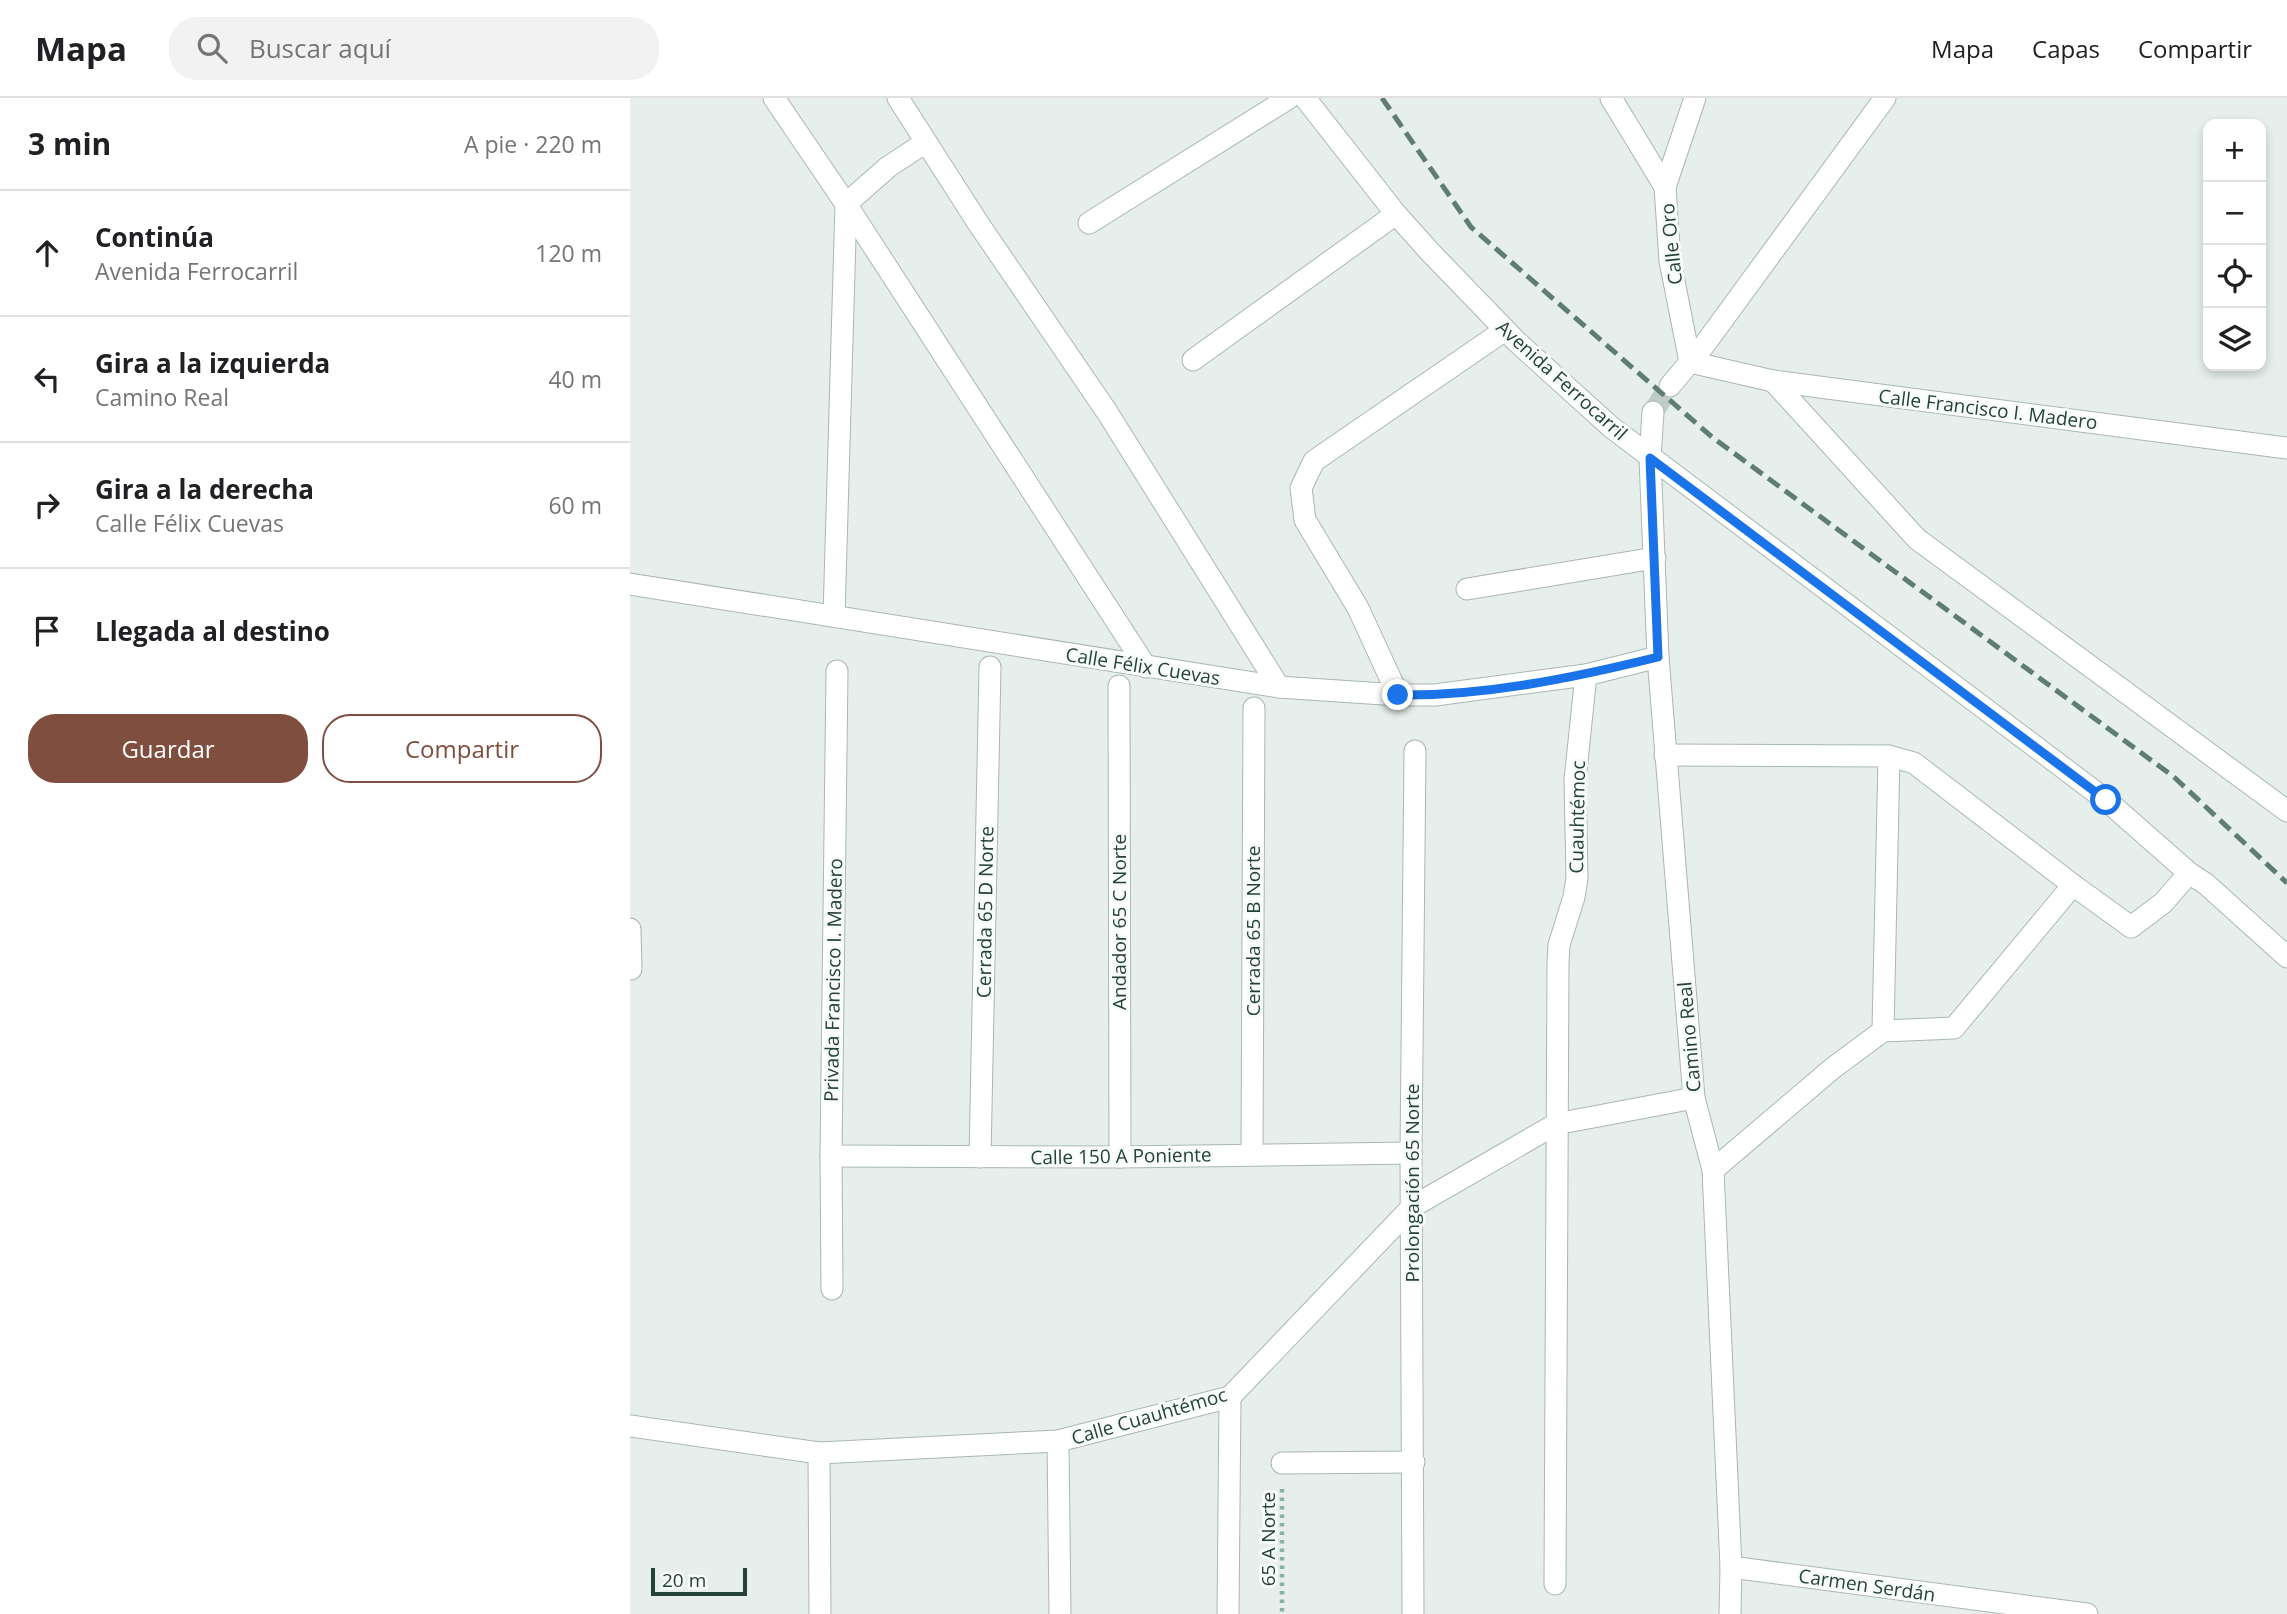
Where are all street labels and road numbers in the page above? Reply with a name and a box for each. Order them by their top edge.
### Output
street label: Calle Oro [1654,202,1688,286]
street label: Avenida Ferrocarril [1491,314,1633,446]
street label: Calle Francisco I. Madero [1877,383,2099,435]
street label: Calle Félix Cuevas [1064,641,1222,691]
street label: Cuauhtémoc [1563,760,1591,874]
street label: Cerrada 65 D Norte [970,826,1000,998]
street label: Andador 65 C Norte [1106,834,1132,1010]
street label: Cerrada 65 B Norte [1240,846,1266,1016]
street label: Privada Francisco I. Madero [818,858,848,1102]
street label: Camino Real [1671,981,1707,1093]
street label: Prolongación 65 Norte [1399,1084,1425,1282]
street label: Calle 150 A Poniente [1030,1141,1212,1171]
street label: Calle Cuauhtémoc [1068,1381,1230,1451]
street label: 65 A Norte [1255,1492,1281,1586]
street label: Carmen Serdán [1797,1563,1937,1607]

